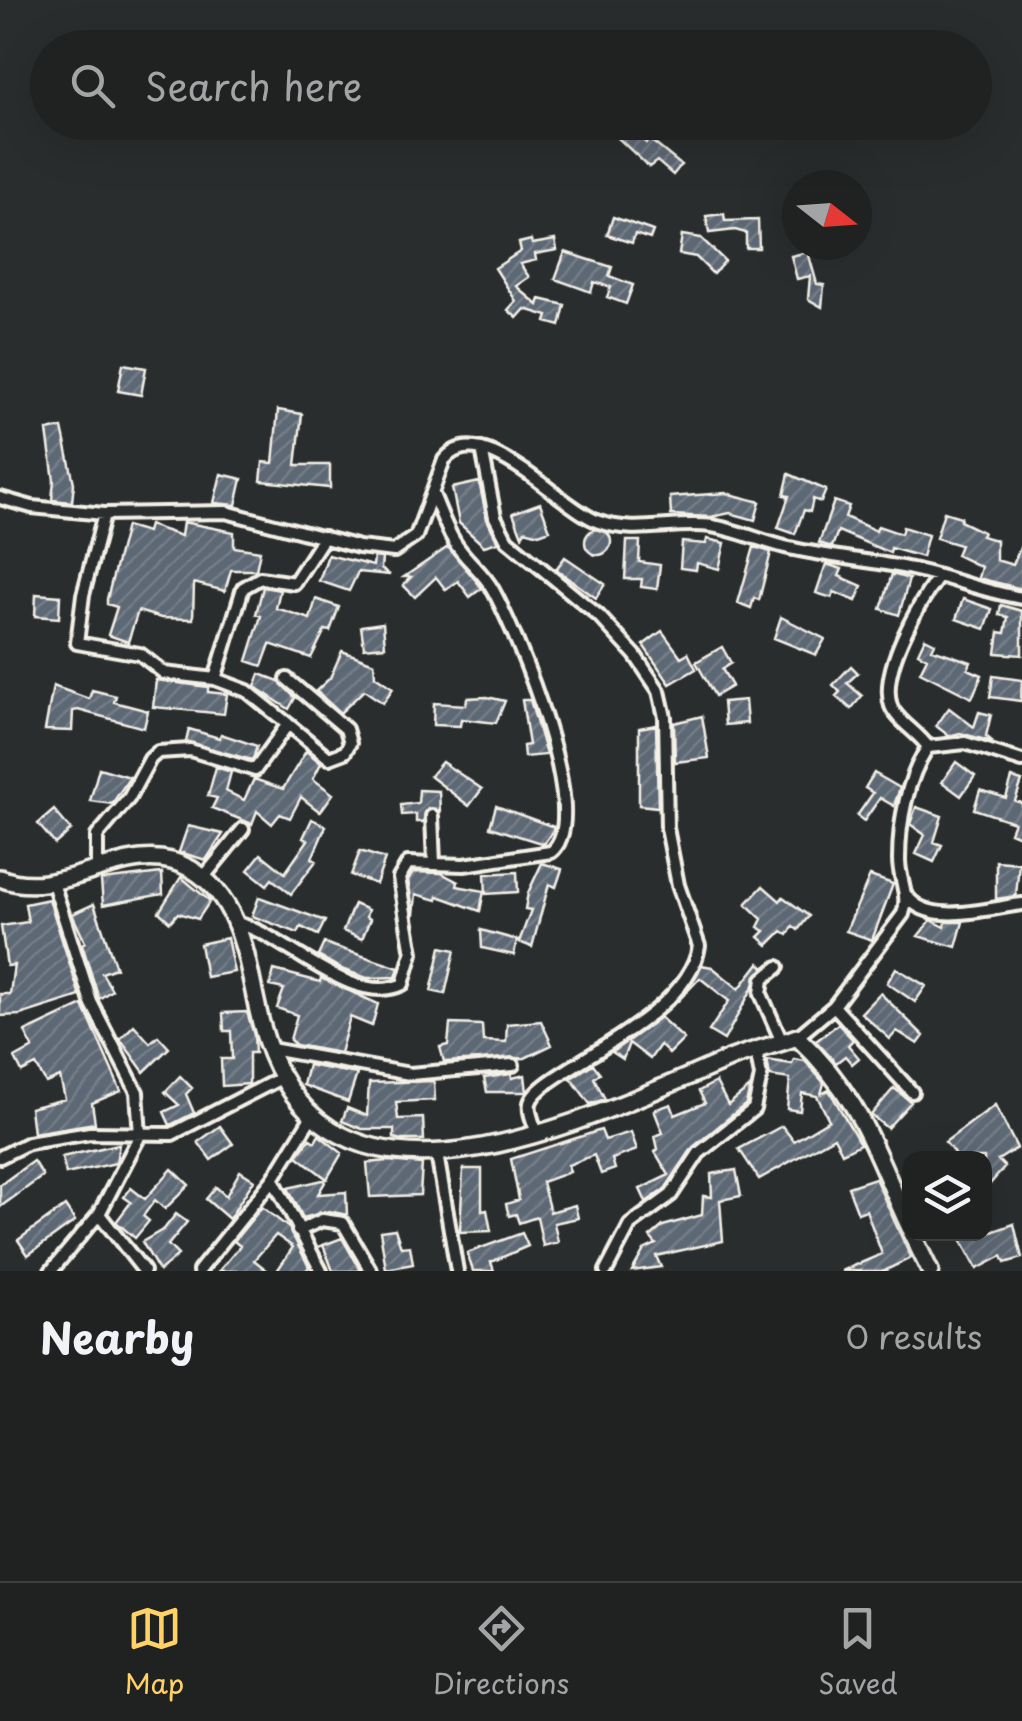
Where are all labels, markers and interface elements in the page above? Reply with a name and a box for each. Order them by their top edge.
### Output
search box [30,30,992,140]
text: Search here [145,57,362,114]
icon: search [65,58,120,113]
north arrow [782,170,872,260]
map controls [902,1151,992,1241]
button: layers [902,1151,992,1241]
text: Nearby [40,1305,194,1368]
text: 0 results [846,1312,982,1360]
tab: Map [124,1601,184,1704]
tab: Directions [433,1601,569,1704]
tab: Saved [818,1601,898,1704]

